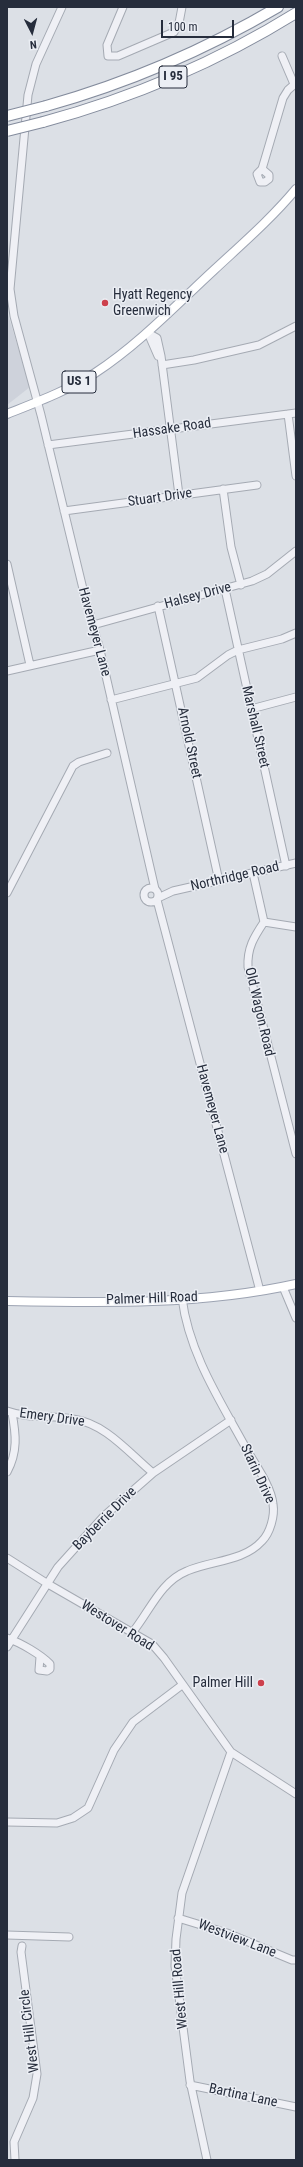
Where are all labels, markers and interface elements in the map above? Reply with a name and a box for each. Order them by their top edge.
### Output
north arrow [12,12,52,52]
scale bar [163,12,236,38]
text: 100 m [168,20,198,34]
text: N [29,38,37,51]
road number: I 95 [159,66,187,88]
place label: Hyatt Regency Greenwich [113,287,192,320]
marker: Hyatt Regency Greenwich [100,298,110,308]
road number: US 1 [62,371,96,393]
street label: Hassake Road [132,415,212,443]
street label: Stuart Drive [127,485,193,511]
street label: Halsey Drive [163,579,233,613]
street label: Havemeyer Lane [74,586,114,678]
street label: Marshall Street [237,684,273,770]
street label: Arnold Street [173,706,205,780]
street label: Northridge Road [189,859,281,895]
street label: Old Wagon Road [241,966,277,1058]
street label: Havemeyer Lane [192,1063,232,1155]
street label: Palmer Hill Road [106,1289,198,1309]
street label: Emery Drive [18,1405,86,1431]
street label: Starin Drive [236,1442,278,1506]
street label: Bayberrie Drive [70,1484,140,1554]
street label: Westover Road [78,1597,156,1655]
place label: Palmer Hill [192,1675,253,1691]
marker: Palmer Hill [256,1678,266,1688]
street label: Westview Lane [196,1916,278,1962]
street label: West Hill Road [168,1948,192,2030]
street label: West Hill Circle [17,1988,43,2074]
street label: Bartina Lane [207,2081,279,2111]

